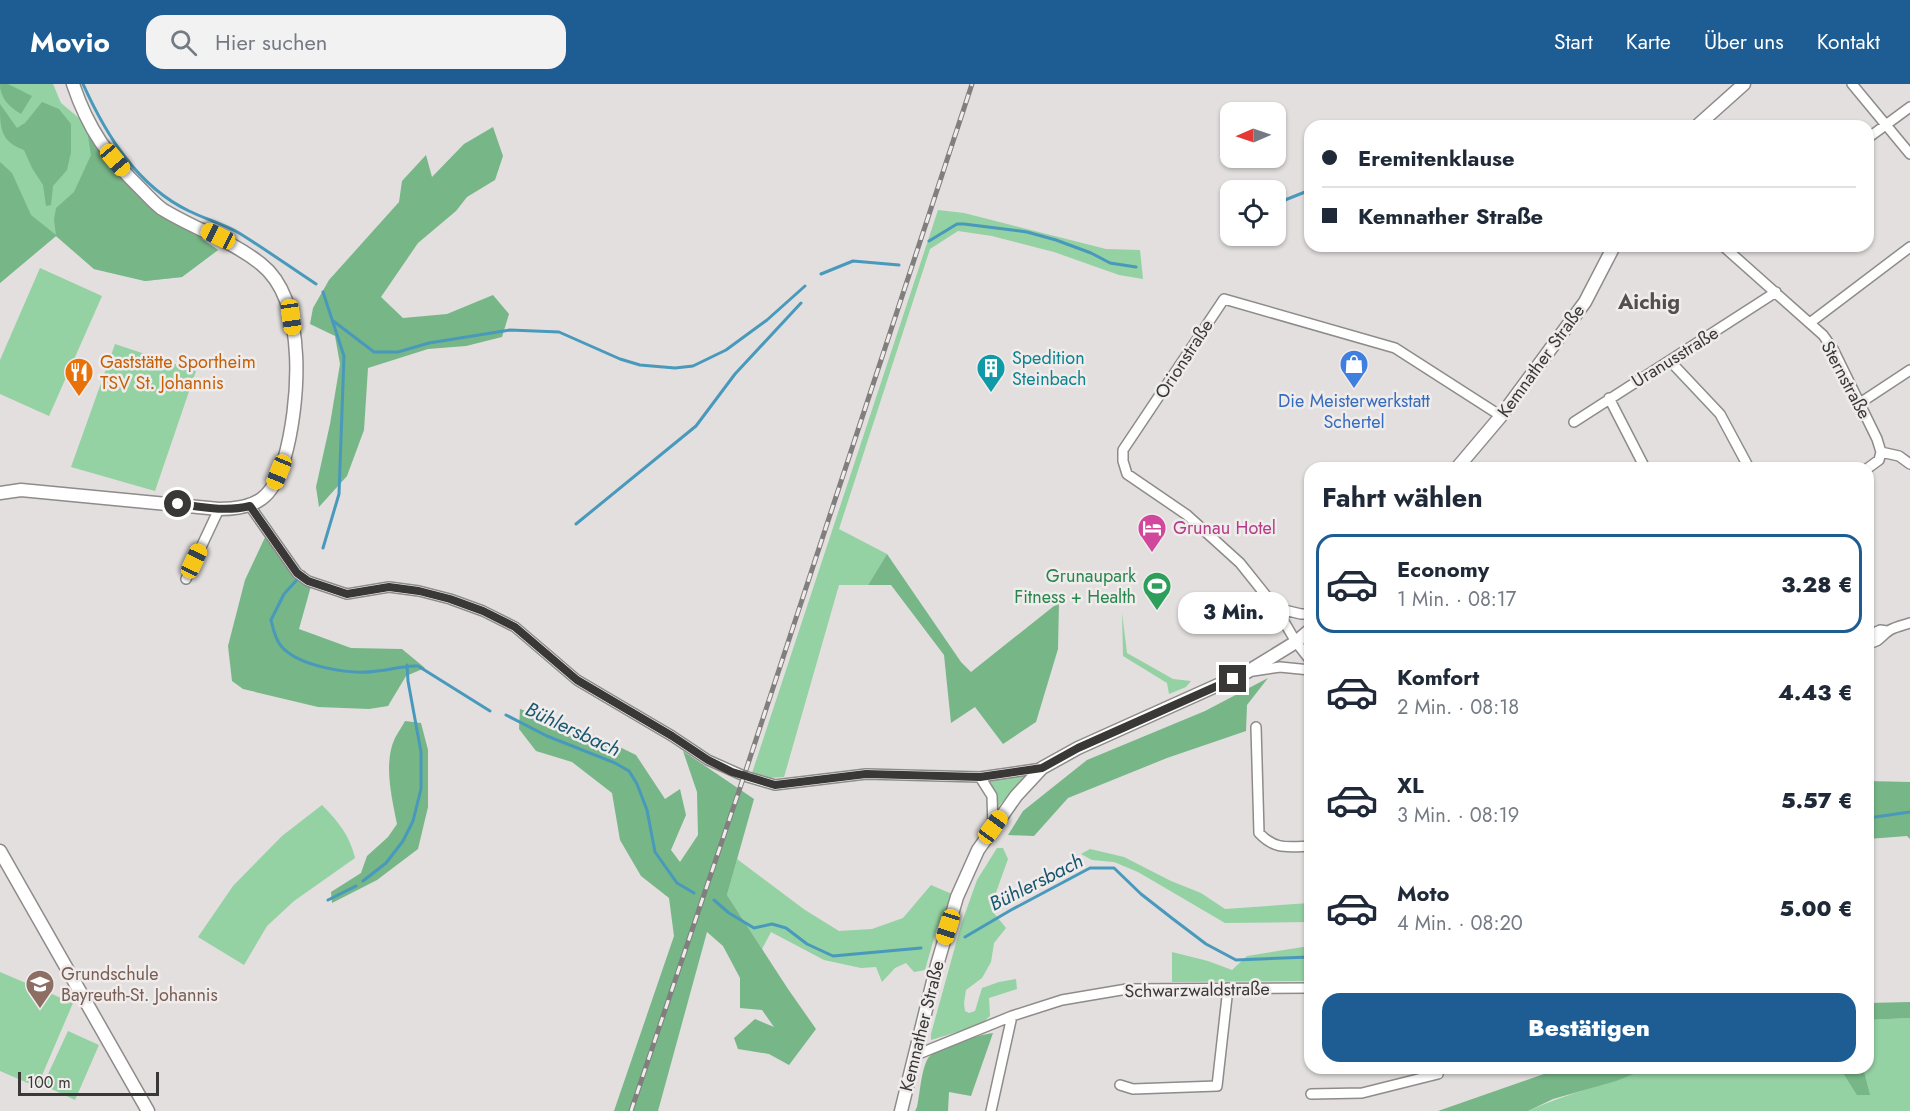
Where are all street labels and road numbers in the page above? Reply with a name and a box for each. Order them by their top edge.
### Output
street label: Kemnather Straße [1491,299,1591,423]
street label: Orionstraße [1149,314,1219,404]
street label: Uranusstraße [1627,320,1723,394]
street label: Sternstraße [1815,336,1877,424]
street label: Kemnather Straße [893,958,951,1094]
street label: Schwarzwaldstraße [1124,976,1270,1004]

